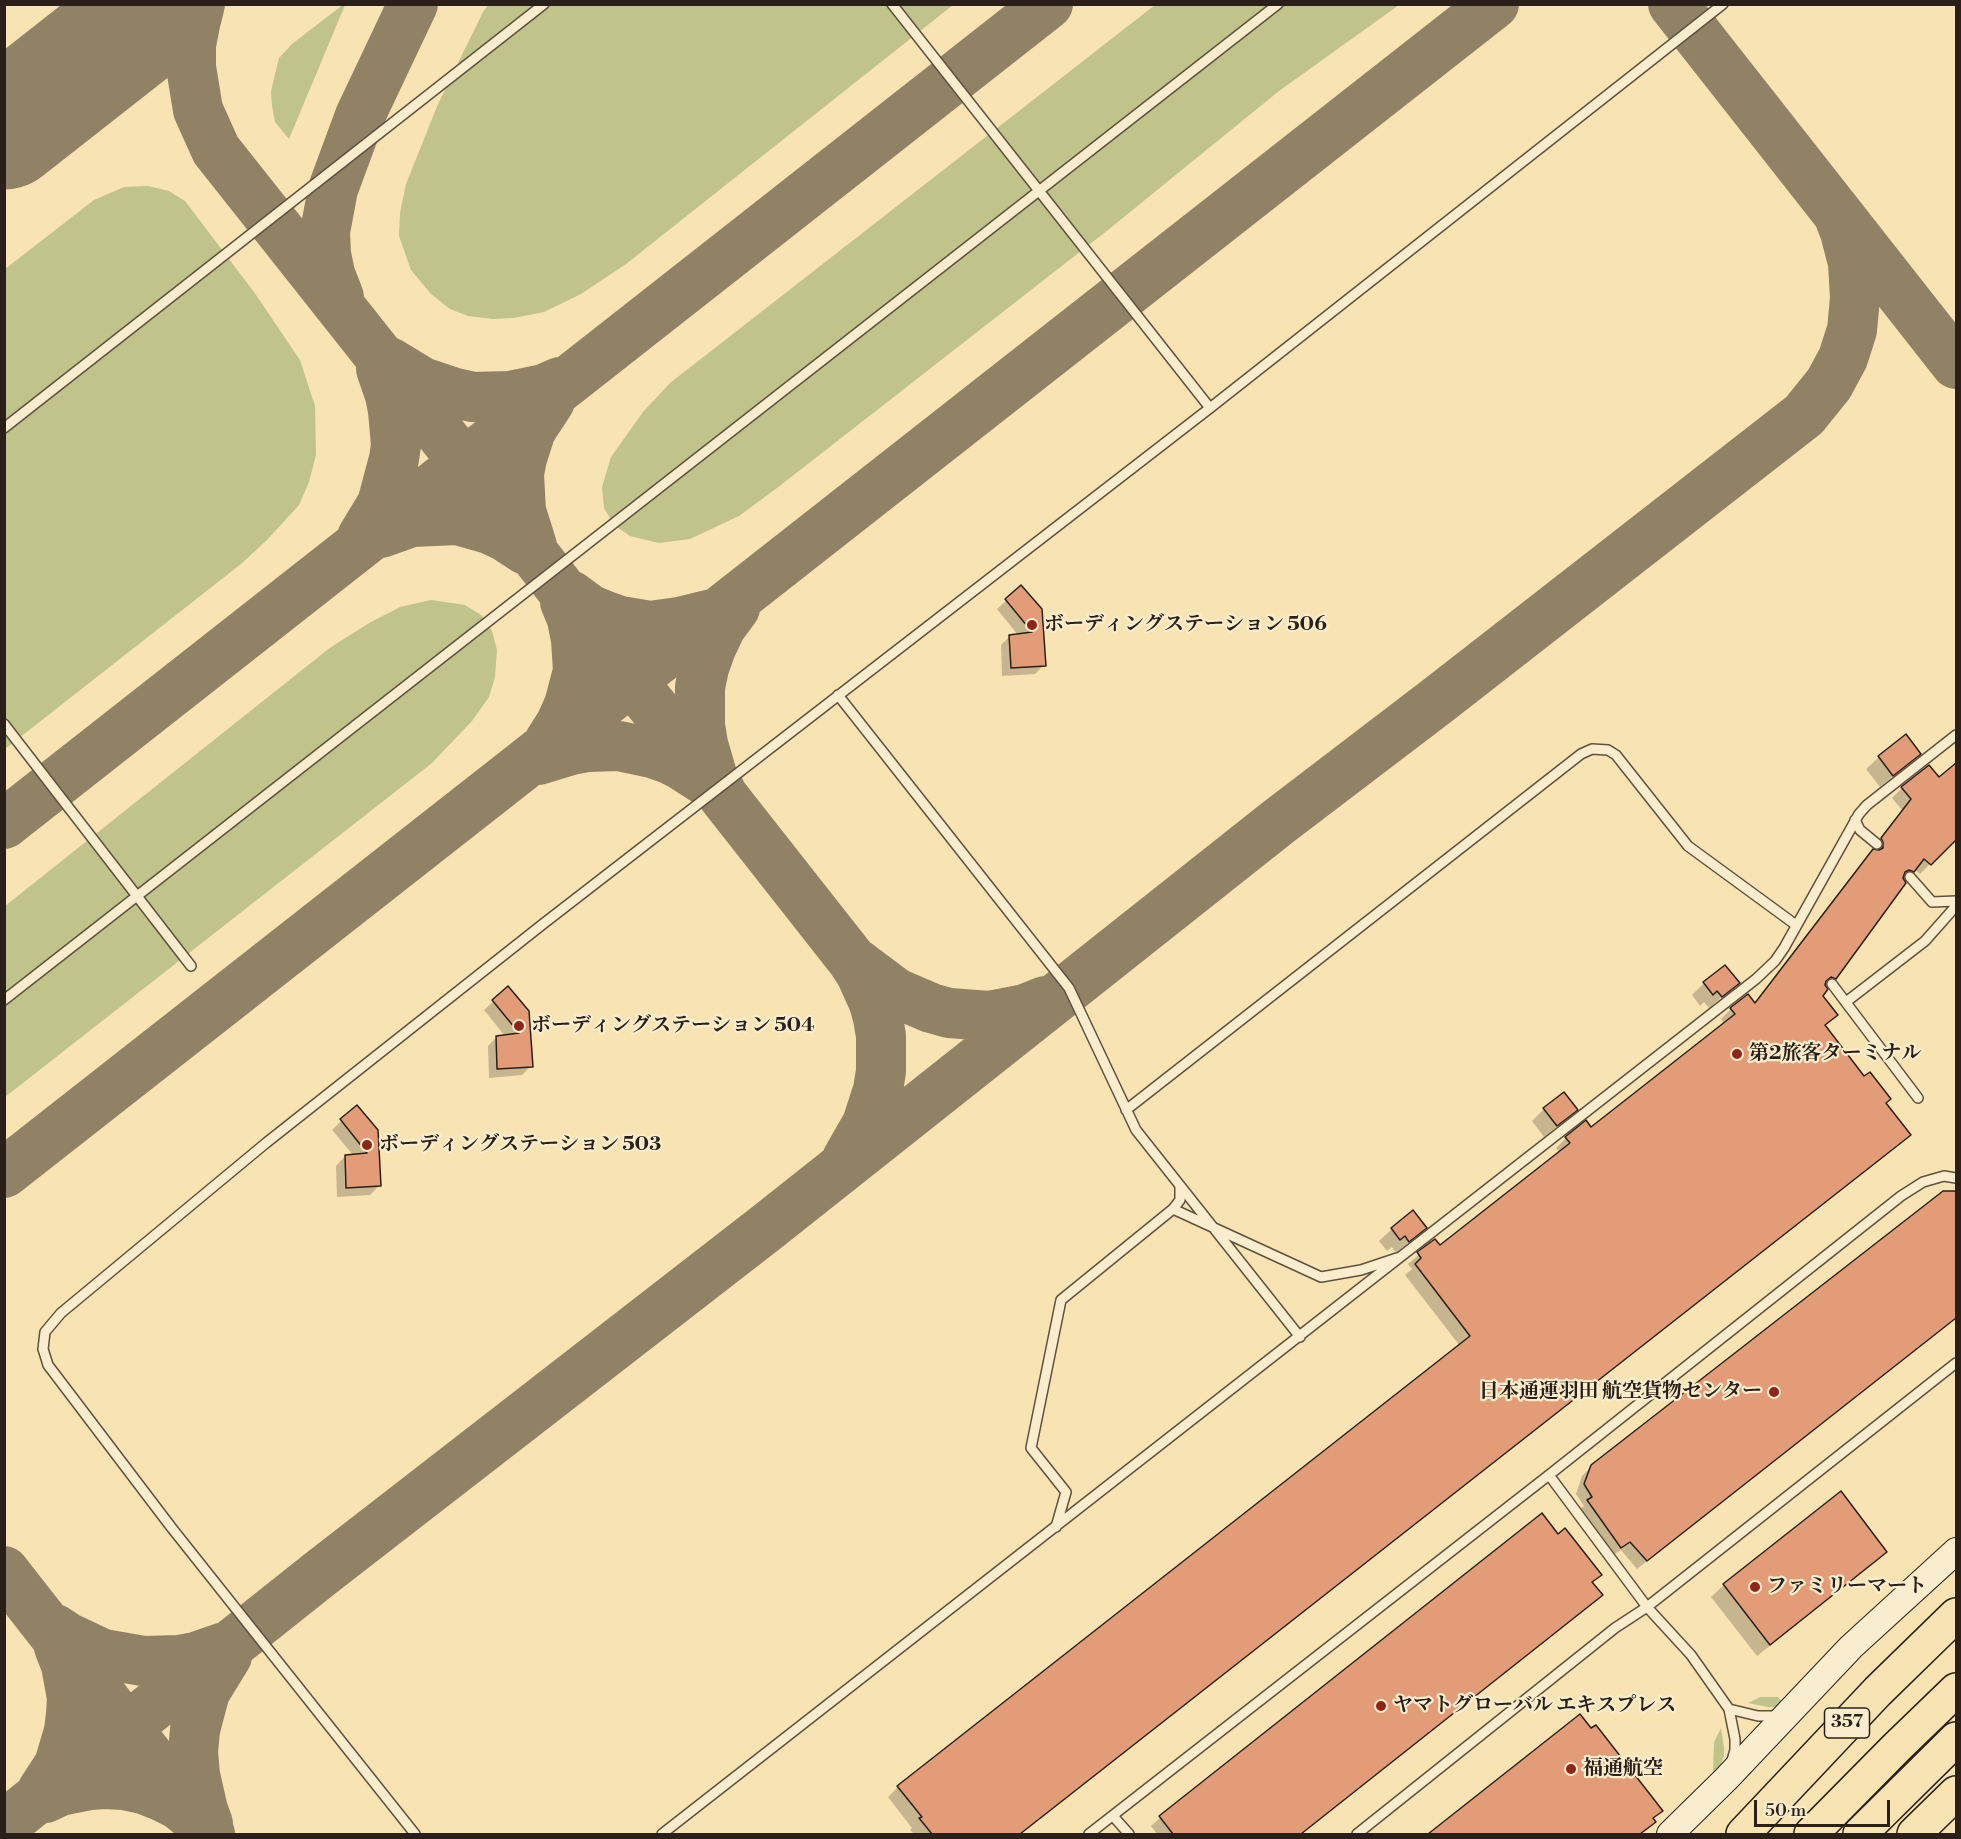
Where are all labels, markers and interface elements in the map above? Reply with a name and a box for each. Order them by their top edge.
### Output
place label: ボーディングステーション 506 [1044,613,1327,637]
marker: ボーディングステーション 506 [1025,618,1039,632]
place label: ボーディングステーション 504 [531,1014,815,1038]
marker: ボーディングステーション 504 [512,1019,526,1033]
place label: 第2旅客ターミナル [1749,1042,1921,1066]
marker: 第2旅客ターミナル [1730,1047,1744,1061]
place label: ボーディングステーション 503 [379,1133,661,1157]
marker: ボーディングステーション 503 [360,1138,374,1152]
place label: 日本通運羽田 航空貨物センター [1479,1380,1762,1404]
marker: 日本通運羽田 航空貨物センター [1767,1385,1781,1399]
place label: ファミリーマート [1767,1575,1927,1599]
marker: ファミリーマート [1748,1580,1762,1594]
place label: ヤマトグローバル エキスプレス [1393,1694,1676,1718]
marker: ヤマトグローバル エキスプレス [1374,1699,1388,1713]
road number: 357 [1824,1708,1870,1738]
place label: 福通航空 [1583,1757,1663,1781]
marker: 福通航空 [1564,1762,1578,1776]
scale bar [1757,1788,1894,1826]
text: 50 m [1765,1799,1806,1822]

